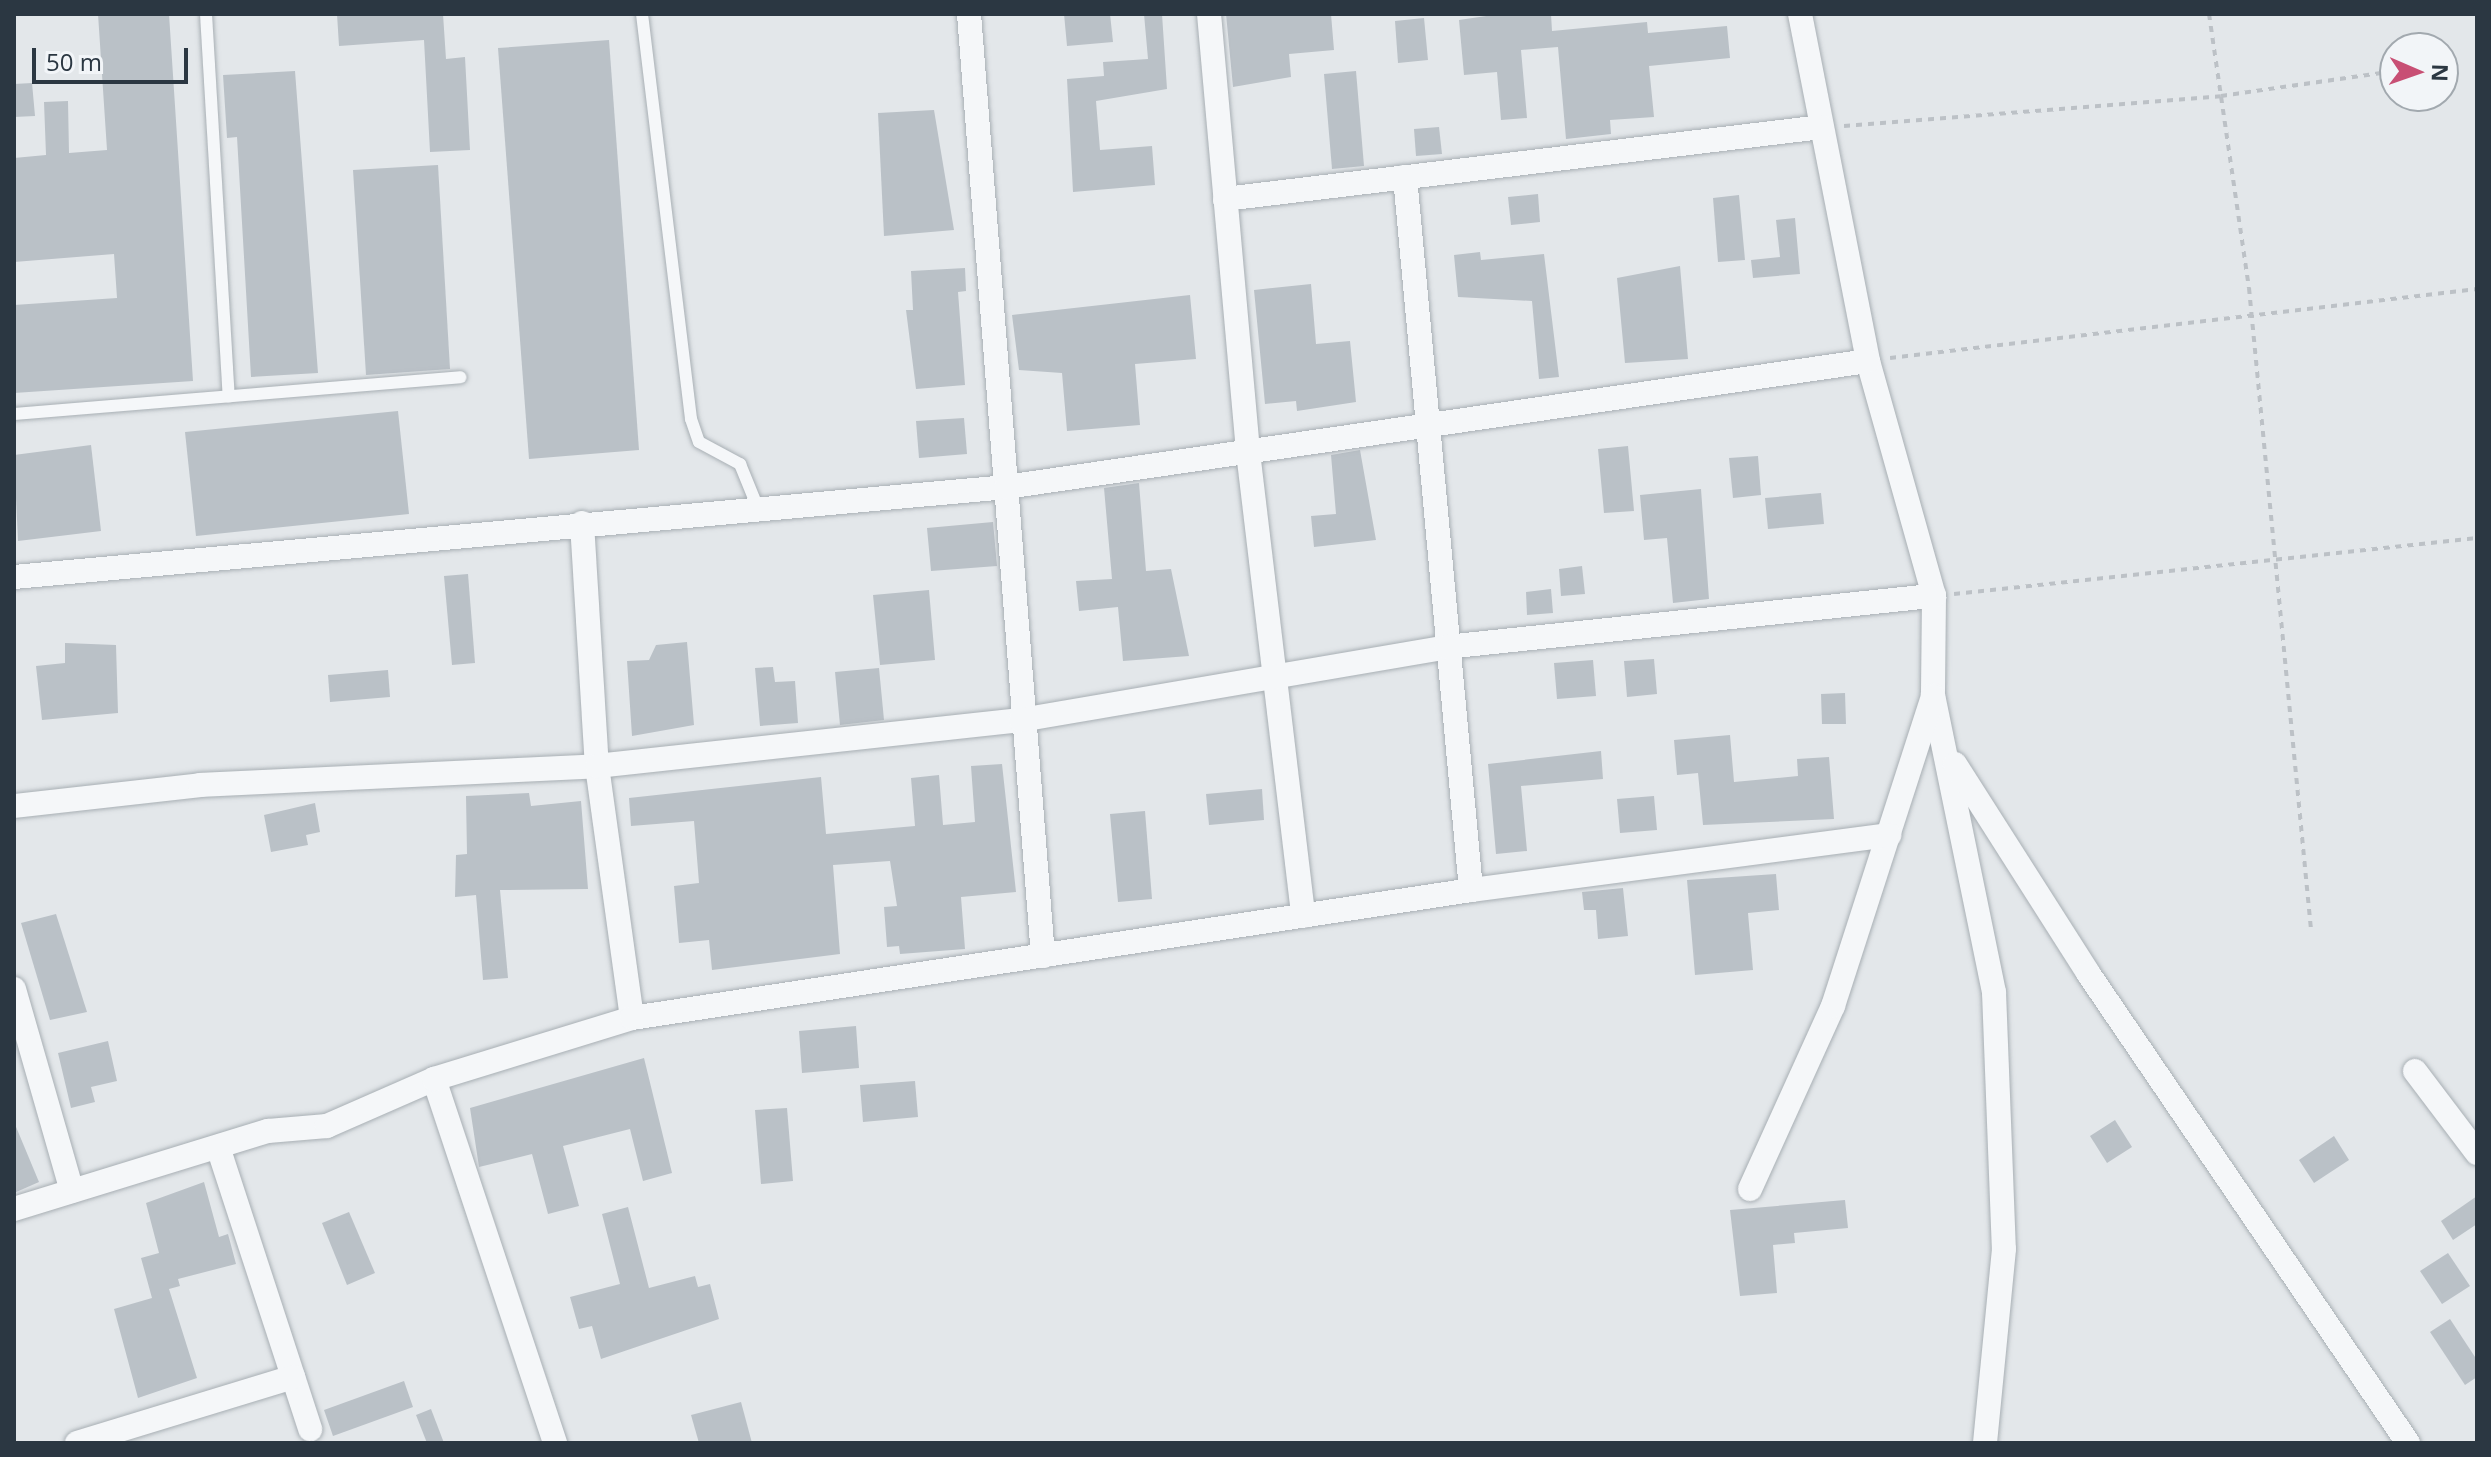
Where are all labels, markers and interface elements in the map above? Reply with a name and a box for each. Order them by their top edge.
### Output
scale bar [36,32,192,82]
north arrow [2379,32,2459,112]
text: 50 m [46,45,102,78]
text: N [2426,63,2456,82]

